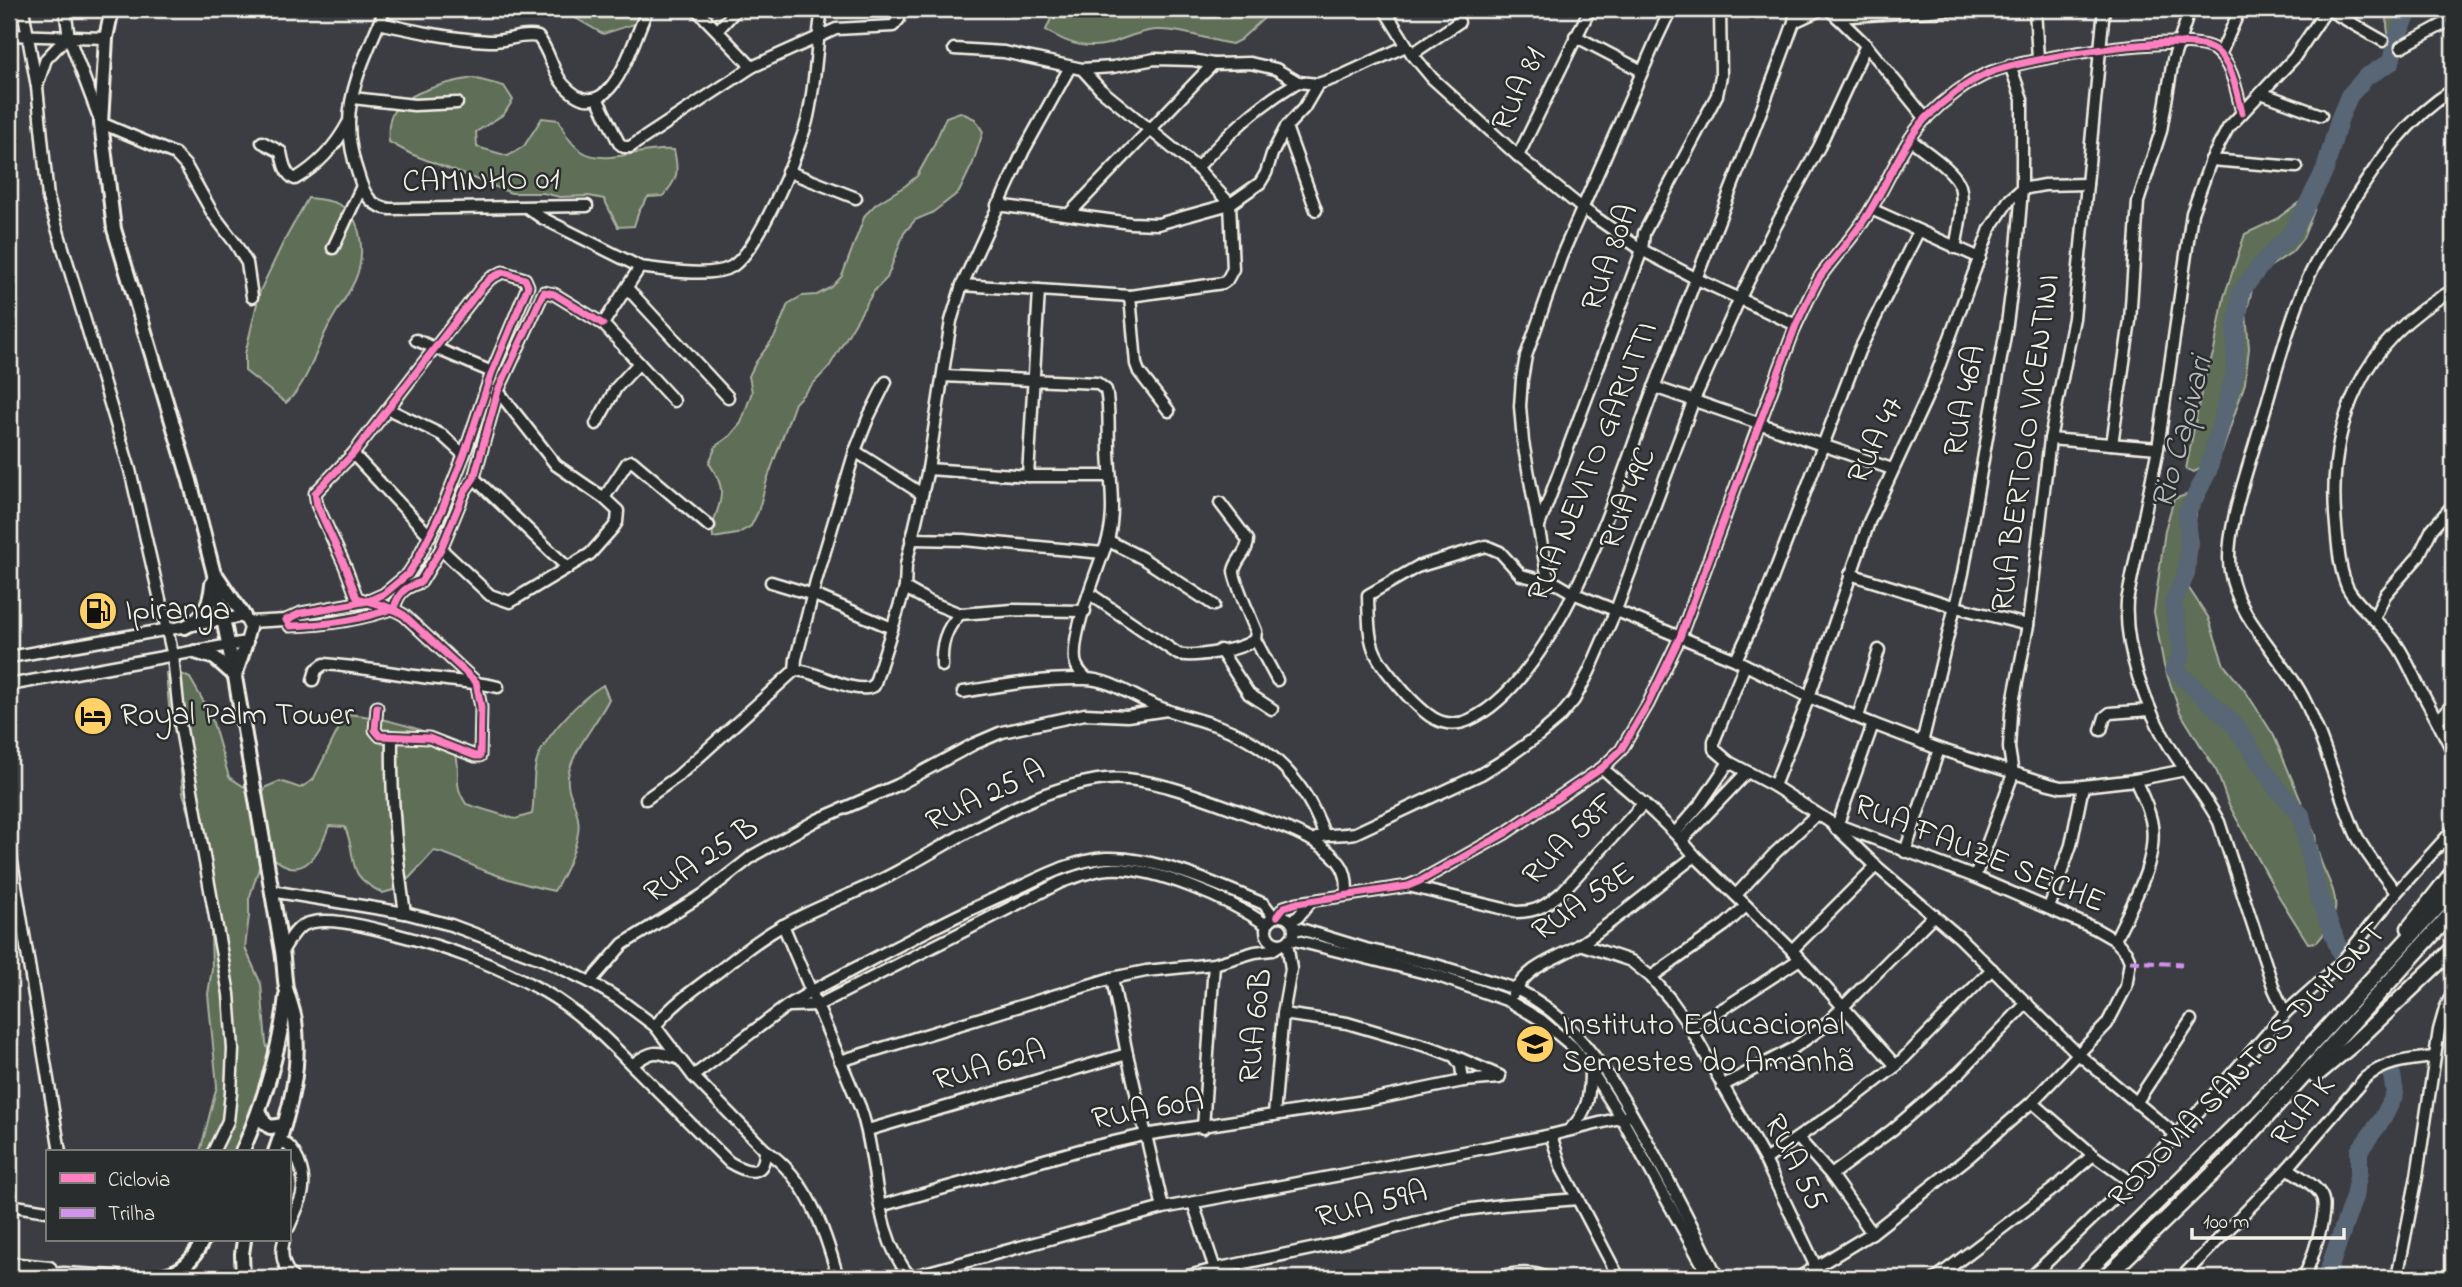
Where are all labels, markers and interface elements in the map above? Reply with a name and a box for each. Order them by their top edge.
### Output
street label: RUA 81 [1480,40,1560,140]
street label: CAMINHO 01 [402,157,560,207]
street label: RUA 80A [1570,198,1652,318]
street label: RUA BERTOLO VICENTINI [1980,271,2074,615]
street label: RUA NEVITO GARUTTI [1516,315,1672,609]
street label: RUA 46A [1932,341,2000,461]
water label: Rio Capivari [2140,348,2227,515]
street label: RUA 47 [1836,389,1918,493]
street label: RUA 49C [1588,441,1670,557]
place label: Ipiranga [125,588,230,635]
fuel station icon: Ipiranga [77,590,119,632]
place label: Royal Palm Tower [120,693,354,740]
hotel icon: Royal Palm Tower [72,695,114,737]
street label: RUA 25 A [918,748,1054,846]
street label: RUA 58F [1512,782,1628,898]
street label: RUA FAUZE SECHE [1846,783,2112,927]
street label: RUA 25 B [635,805,769,917]
street label: RUA 58E [1523,851,1645,955]
street label: RODOVIA SANTOS DUMONT [2098,912,2398,1220]
street label: RUA 60B [1228,966,1286,1086]
place label: Instituto Educacional Semestes do Amanhã [1562,1003,1853,1087]
school or university icon: Instituto Educacional Semestes do Amanhã [1514,1023,1556,1065]
street label: RUA 62A [928,1029,1052,1105]
street label: RUA K [2260,1065,2348,1158]
street label: RUA 60A [1088,1078,1208,1144]
street label: RUA 55 [1750,1107,1838,1219]
legend [46,1150,290,1242]
text: Ciclovia [108,1166,170,1196]
street label: RUA 59A [1311,1169,1433,1243]
scale bar [2192,1196,2345,1240]
text: Trilha [108,1200,155,1230]
text: 100 m [2203,1208,2249,1238]

